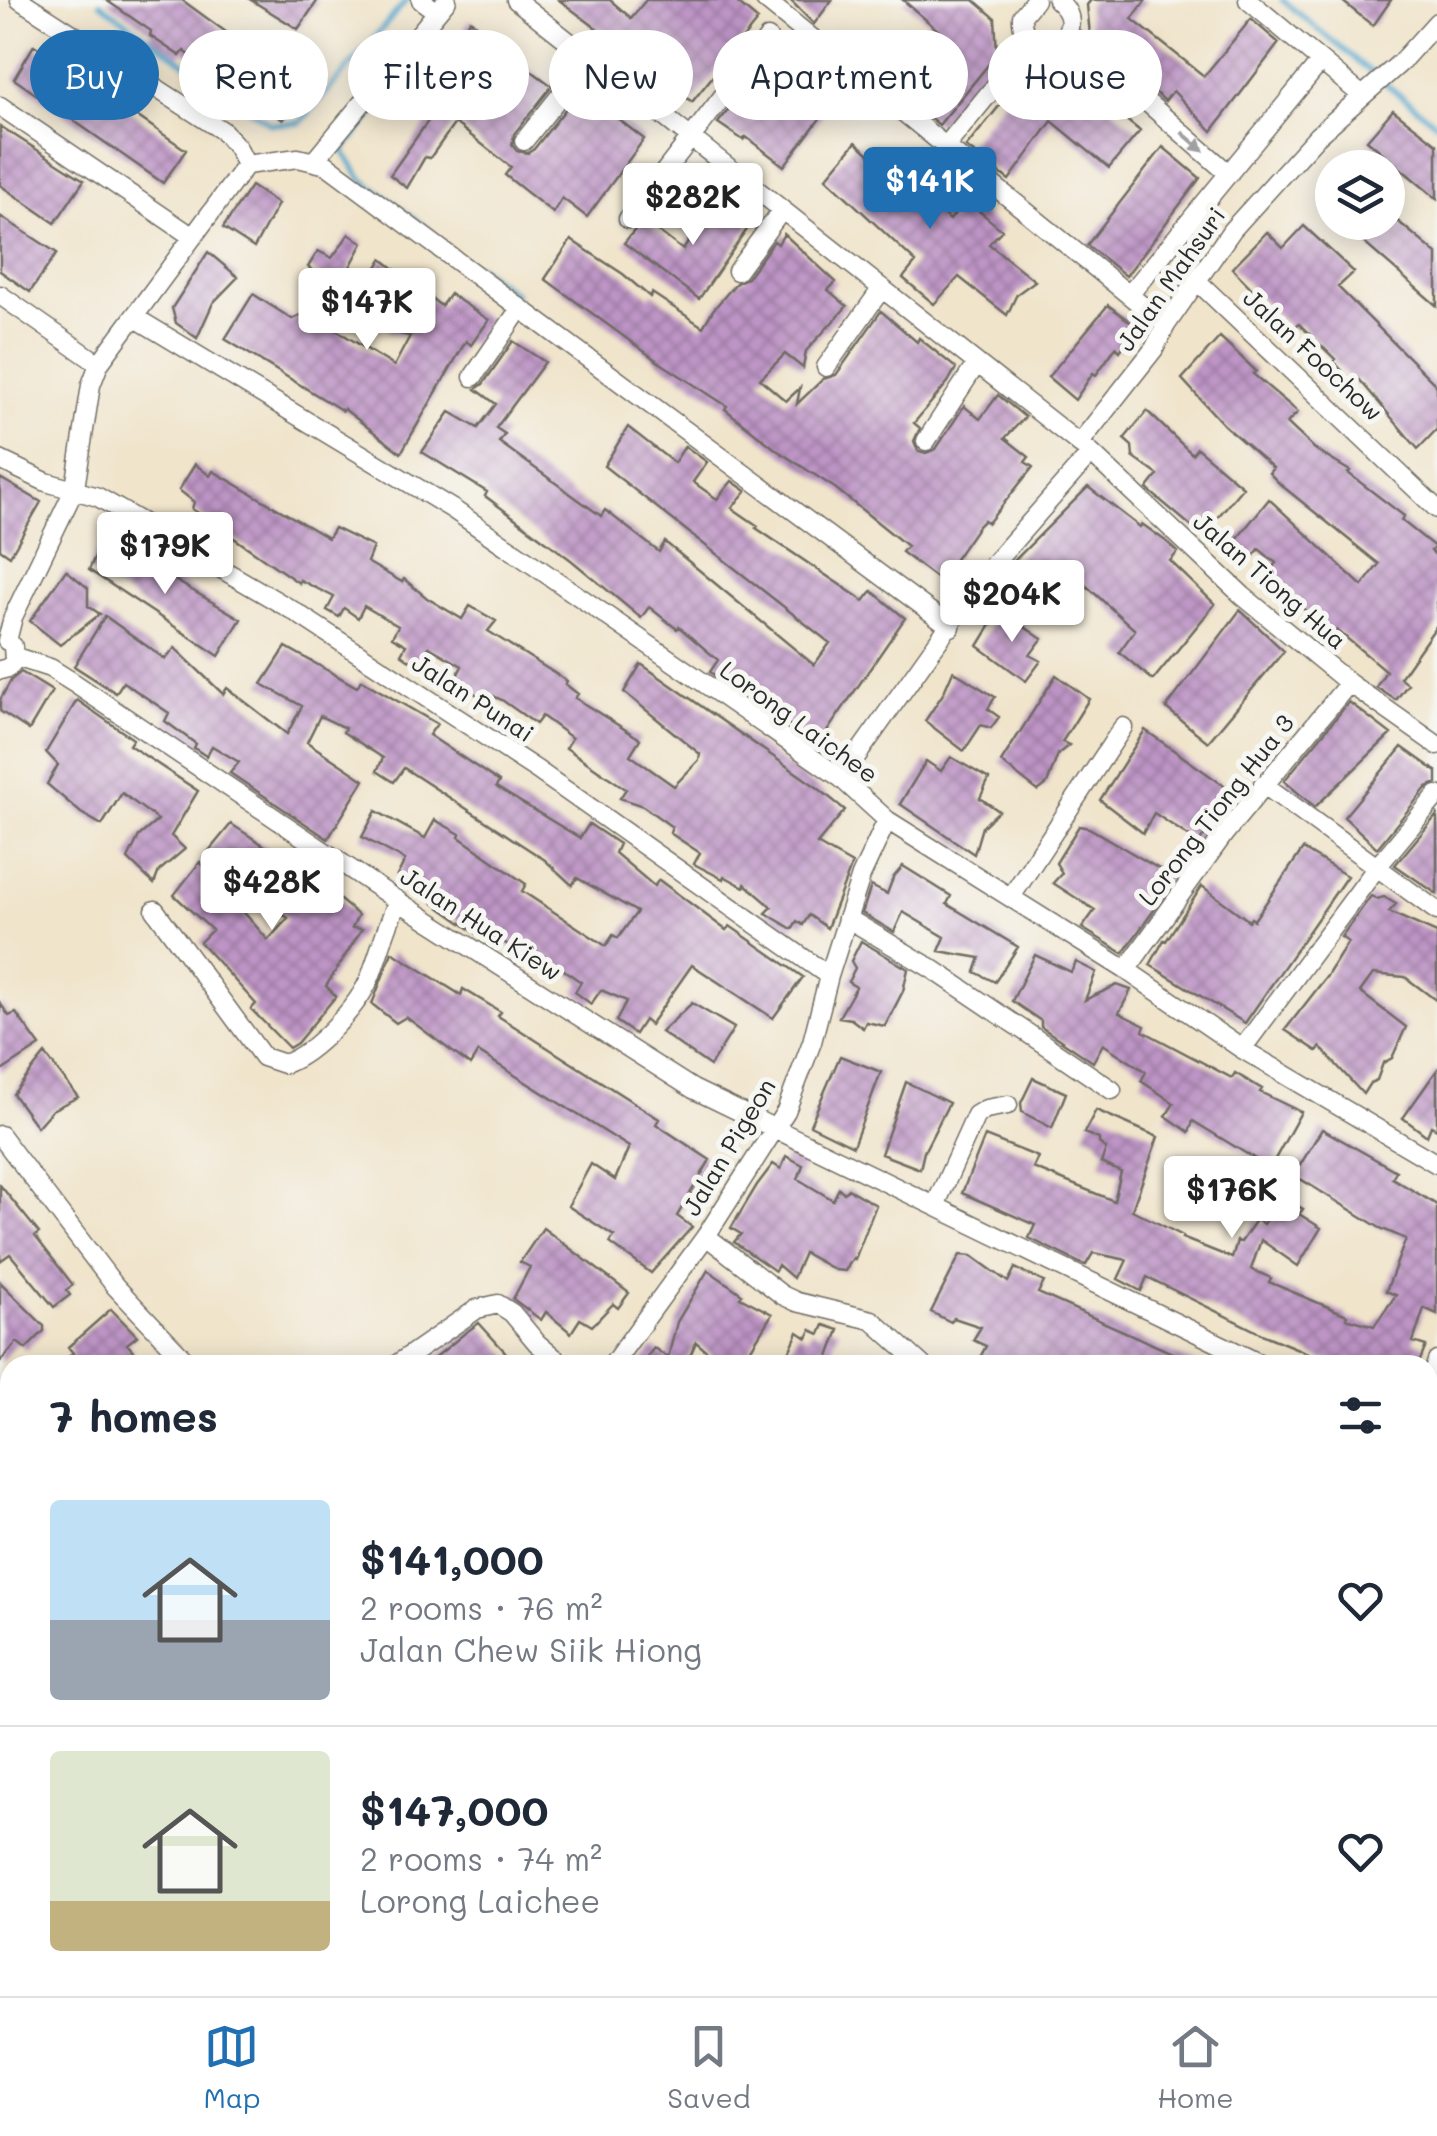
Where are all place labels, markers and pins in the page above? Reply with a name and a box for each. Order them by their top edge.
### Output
pin: $141K [860,147,1000,232]
pin: $282K [623,163,763,248]
pin: $147K [297,268,437,353]
pin: $179K [95,512,235,597]
pin: $204K [942,560,1082,645]
pin: $428K [202,848,342,933]
pin: $176K [1162,1156,1302,1241]

